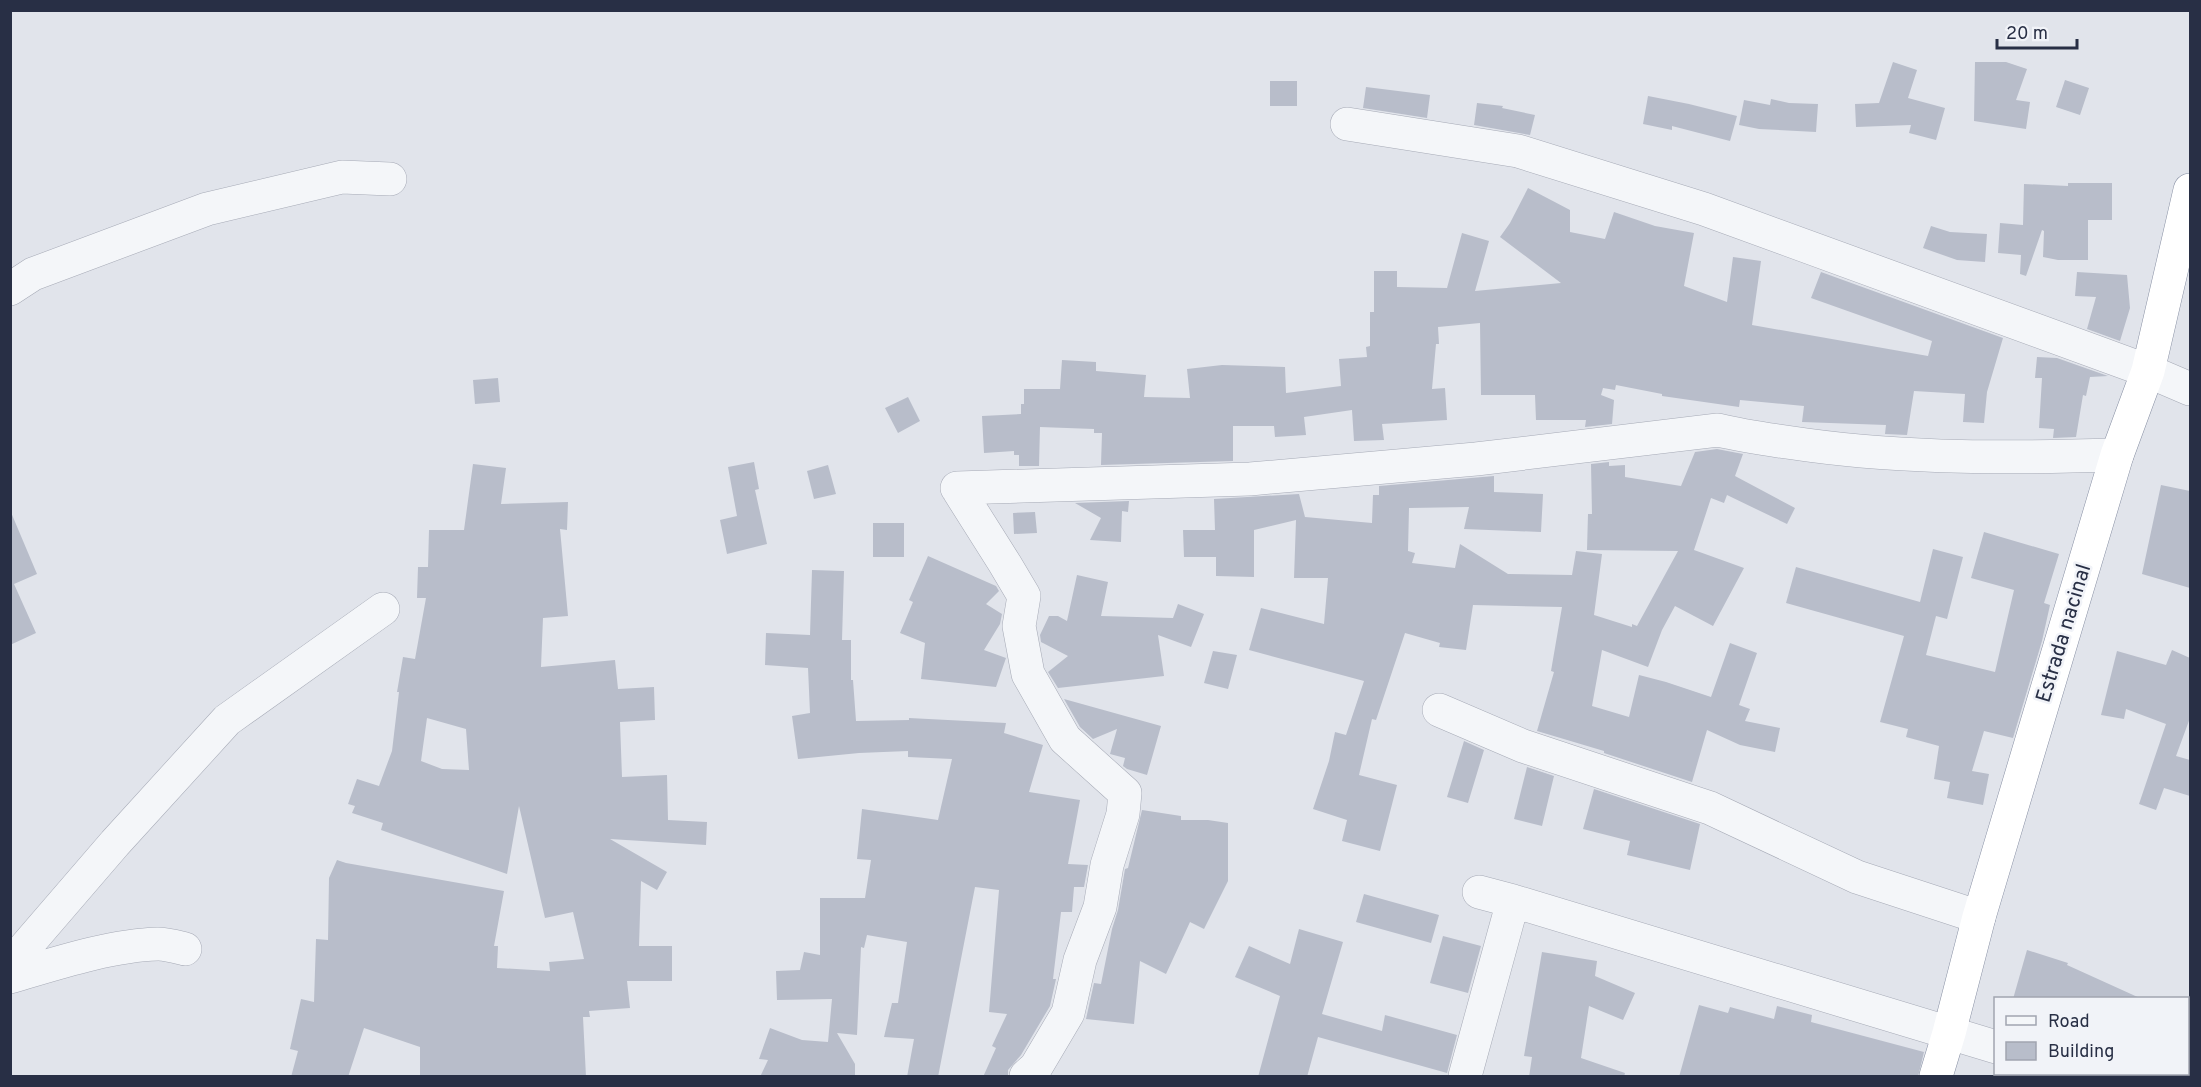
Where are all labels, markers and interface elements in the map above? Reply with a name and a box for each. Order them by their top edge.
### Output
scale bar [1997,12,2076,50]
text: 20 m [2006,23,2048,46]
street label: Estrada nacinal [2031,561,2098,706]
legend [1994,997,2189,1075]
text: Road [2048,1011,2090,1034]
text: Building [2048,1041,2114,1064]

